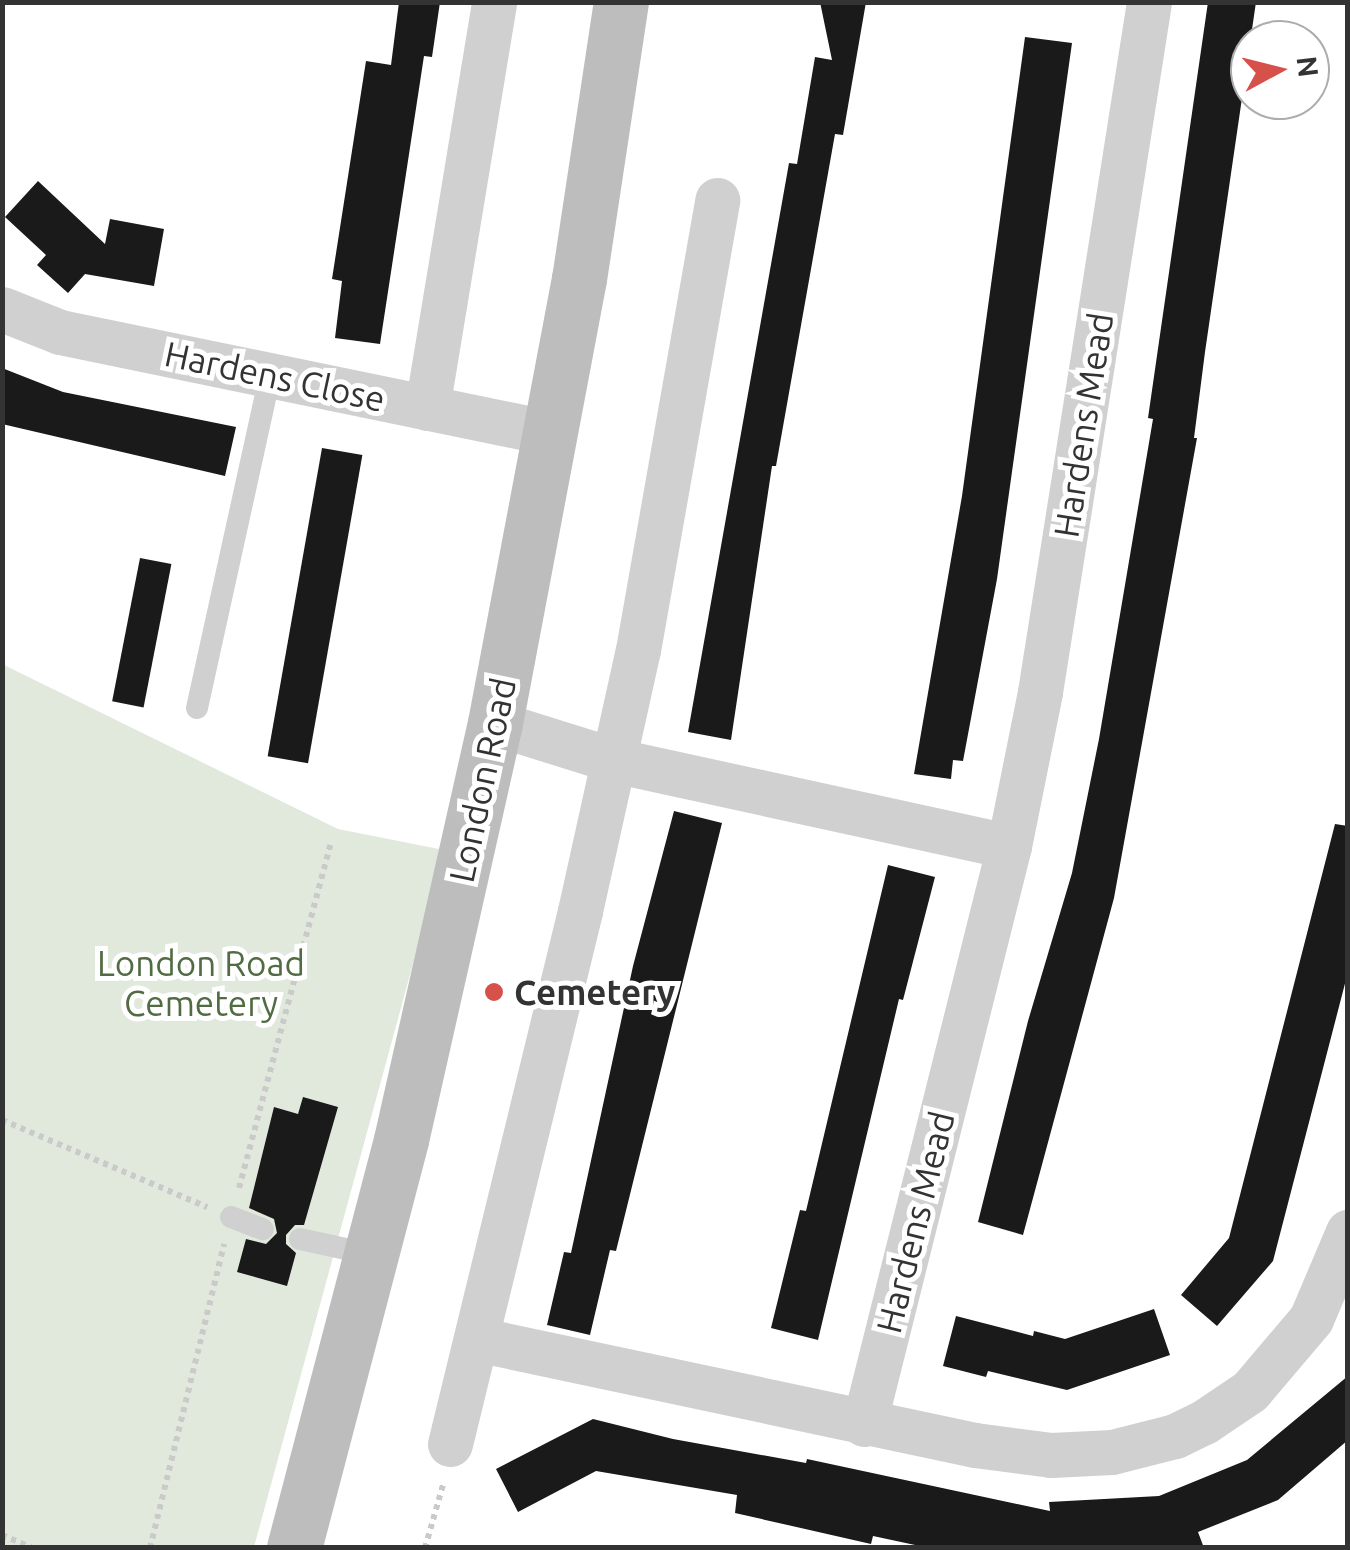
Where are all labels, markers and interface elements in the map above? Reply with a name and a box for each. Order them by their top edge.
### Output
north arrow [1230,20,1330,120]
text: N [1292,54,1325,79]
street label: Hardens Mead [1045,310,1121,540]
street label: Hardens Close [161,332,389,420]
street label: London Road [440,674,524,886]
park label: London Road Cemetery [97,942,305,1024]
place label: Cemetery [514,971,675,1013]
marker: Cemetery [483,981,505,1003]
street label: Hardens Mead [867,1107,963,1337]

